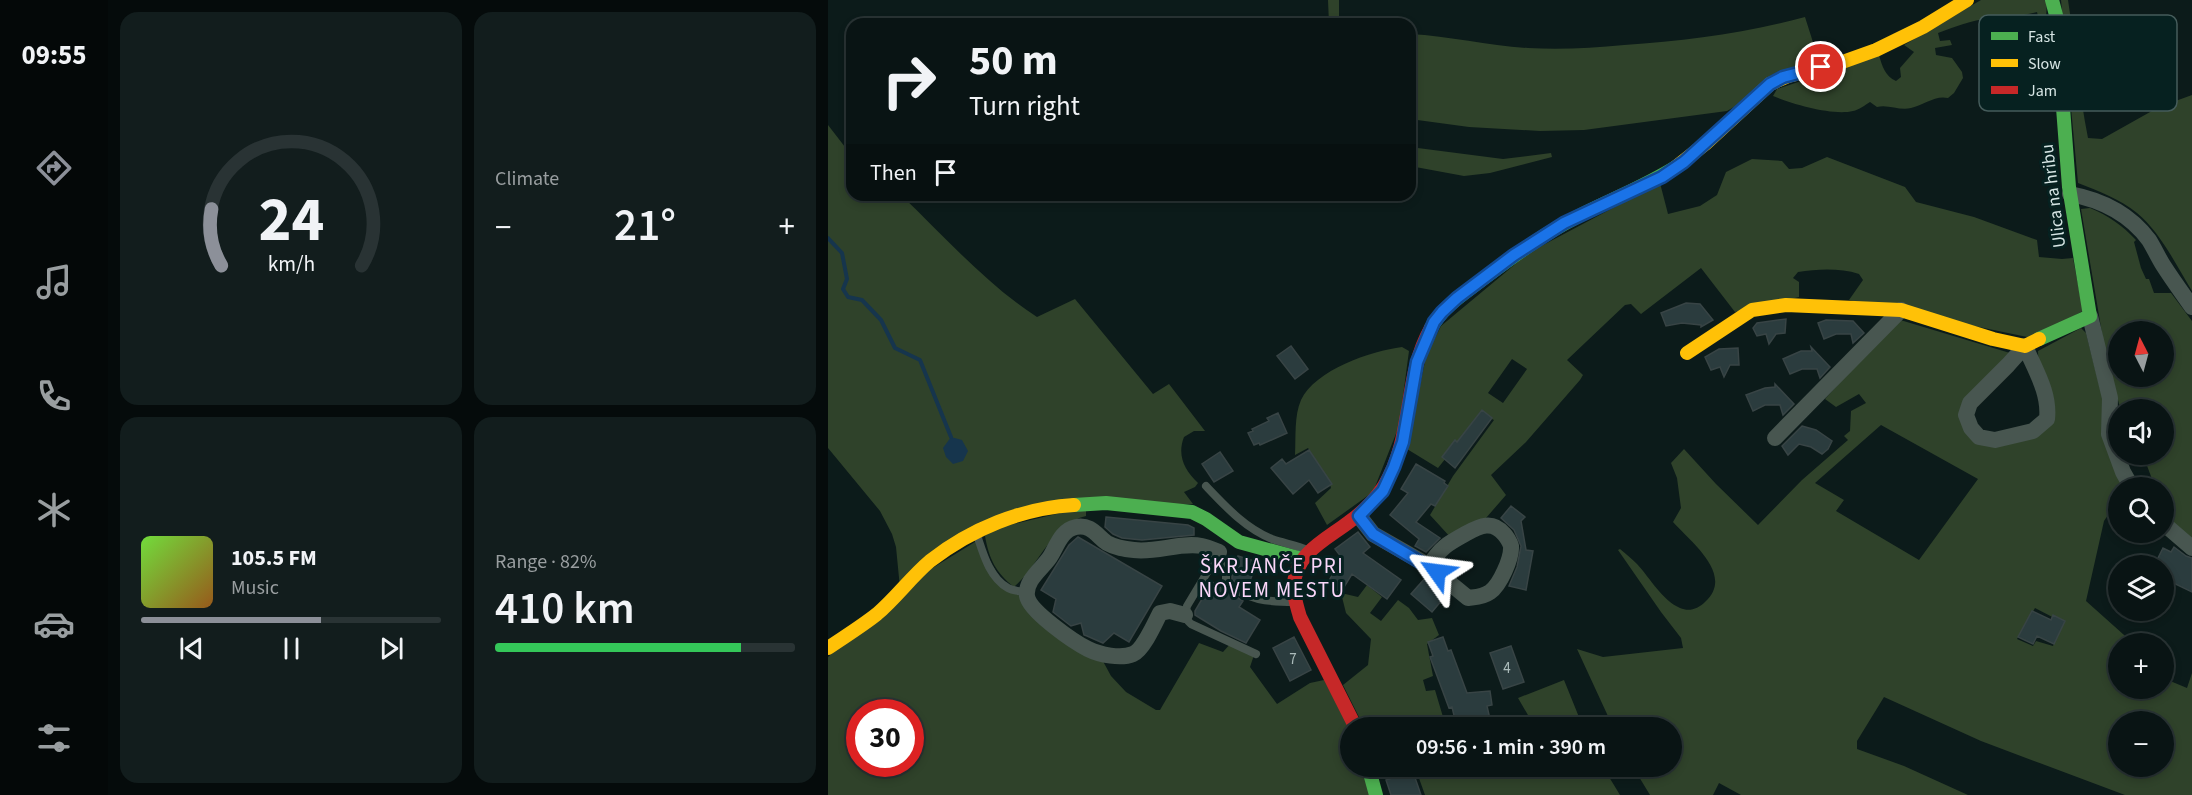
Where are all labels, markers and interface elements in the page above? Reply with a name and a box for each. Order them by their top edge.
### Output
legend [1979,15,2177,111]
text: Fast [2028,26,2056,48]
text: 50 m [969,31,1058,91]
text: 09:55 [21,36,87,75]
pin [1795,41,1846,92]
icon: right [870,42,948,120]
icon: arrive [1804,50,1837,83]
text: Slow [2028,53,2061,75]
text: Jam [2028,80,2057,102]
text: Turn right [969,87,1080,126]
street label: Ulica na hribu [2035,143,2072,249]
icon: directions [33,147,75,189]
icon: arrive [929,156,962,189]
text: Then [870,157,917,189]
text: Climate [495,165,559,193]
text: 24 [258,176,324,265]
text: 21° [614,194,676,258]
text: − [495,204,511,251]
text: + [779,204,795,251]
text: km/h [267,249,315,280]
icon: music [33,261,75,303]
north arrow [2108,321,2174,387]
map controls [2108,321,2174,777]
icon: phone [33,375,75,417]
button: sound [2108,399,2174,465]
button: search [2108,477,2174,543]
icon: climate [33,489,75,531]
position arrow [1405,540,1469,604]
text: 105.5 FM [231,542,317,574]
text: Range · 82% [495,548,596,576]
district label: ŠKRJANČE PRI NOVEM MESTU [1198,551,1346,605]
button: layers [2108,555,2174,621]
text: Music [231,574,279,602]
text: 410 km [495,577,635,641]
icon: car [33,603,75,645]
icon: previous [175,632,208,665]
icon: pause [275,632,308,665]
icon: next [375,632,408,665]
button: + [2108,633,2174,699]
house number: 7 [1289,649,1297,670]
house number: 4 [1503,658,1511,679]
speed limit sign: 30 [846,699,924,777]
button: − [2108,711,2174,777]
icon: filters [33,717,75,759]
text: 09:56 · 1 min · 390 m [1416,731,1606,763]

